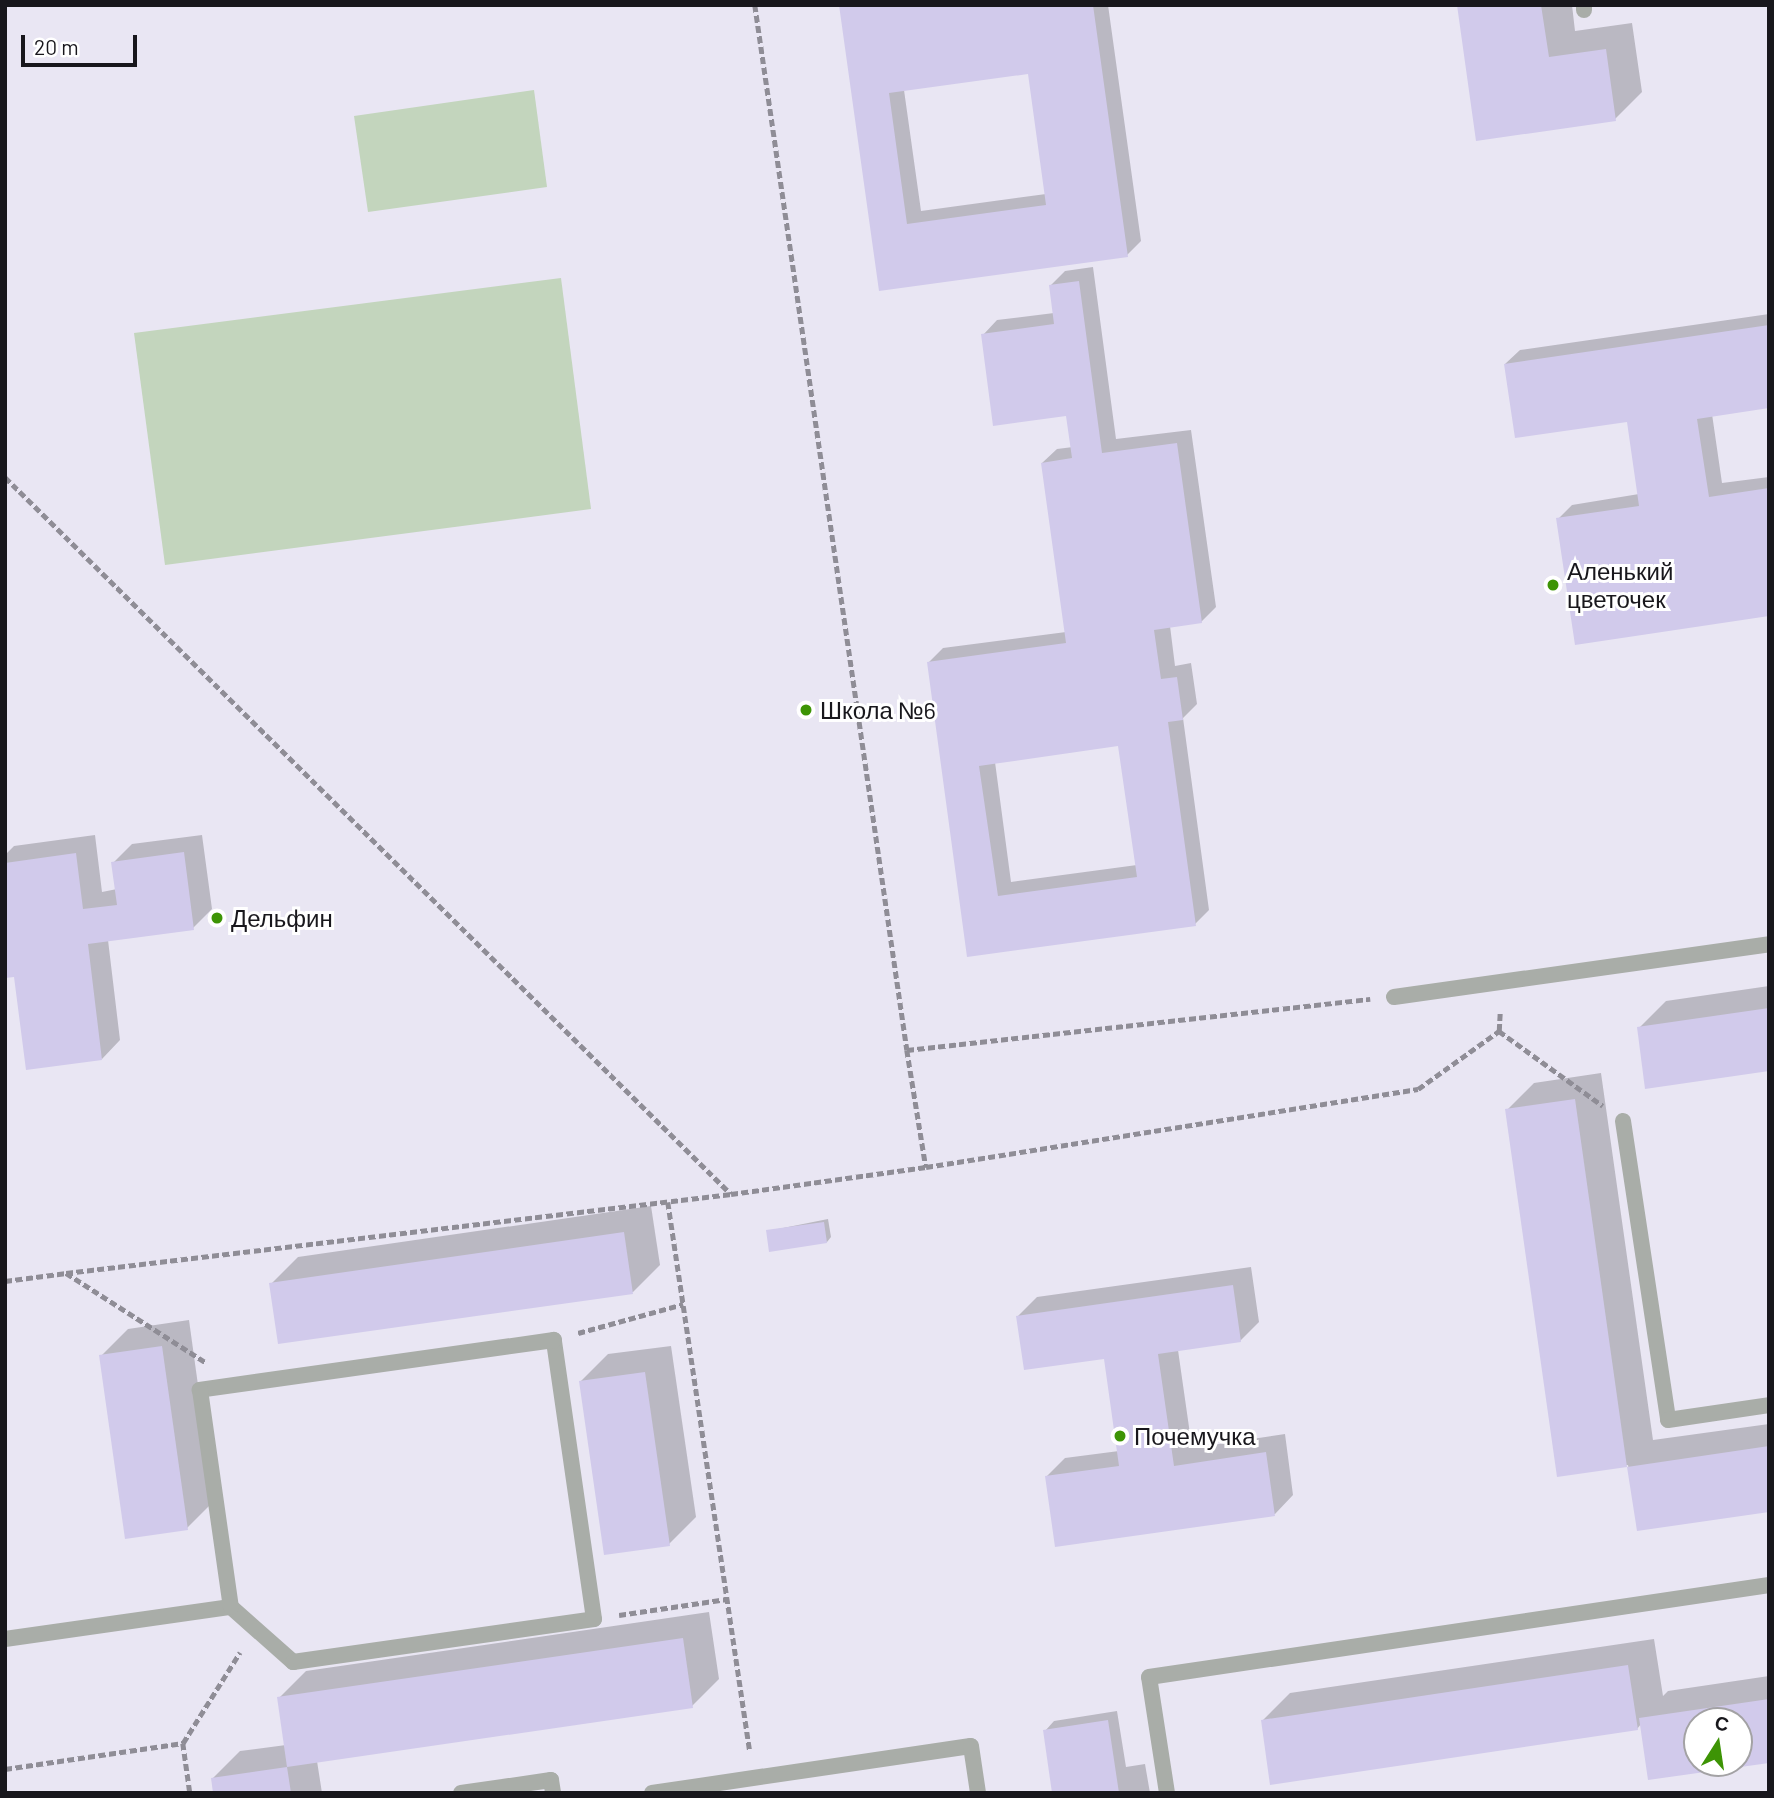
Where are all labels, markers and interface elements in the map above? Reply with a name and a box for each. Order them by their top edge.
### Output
scale bar [24,21,140,65]
text: 20 m [34,34,79,59]
place label: Аленький цветочек [1567,557,1673,613]
marker: Аленький цветочек [1545,577,1561,593]
place label: Школа №6 [820,696,936,724]
marker: Школа №6 [798,702,814,718]
place label: Дельфин [231,904,333,932]
marker: Дельфин [209,910,225,926]
place label: Почемучка [1134,1422,1256,1450]
marker: Почемучка [1112,1428,1128,1444]
north arrow [1683,1707,1753,1777]
text: С [1713,1710,1731,1736]

